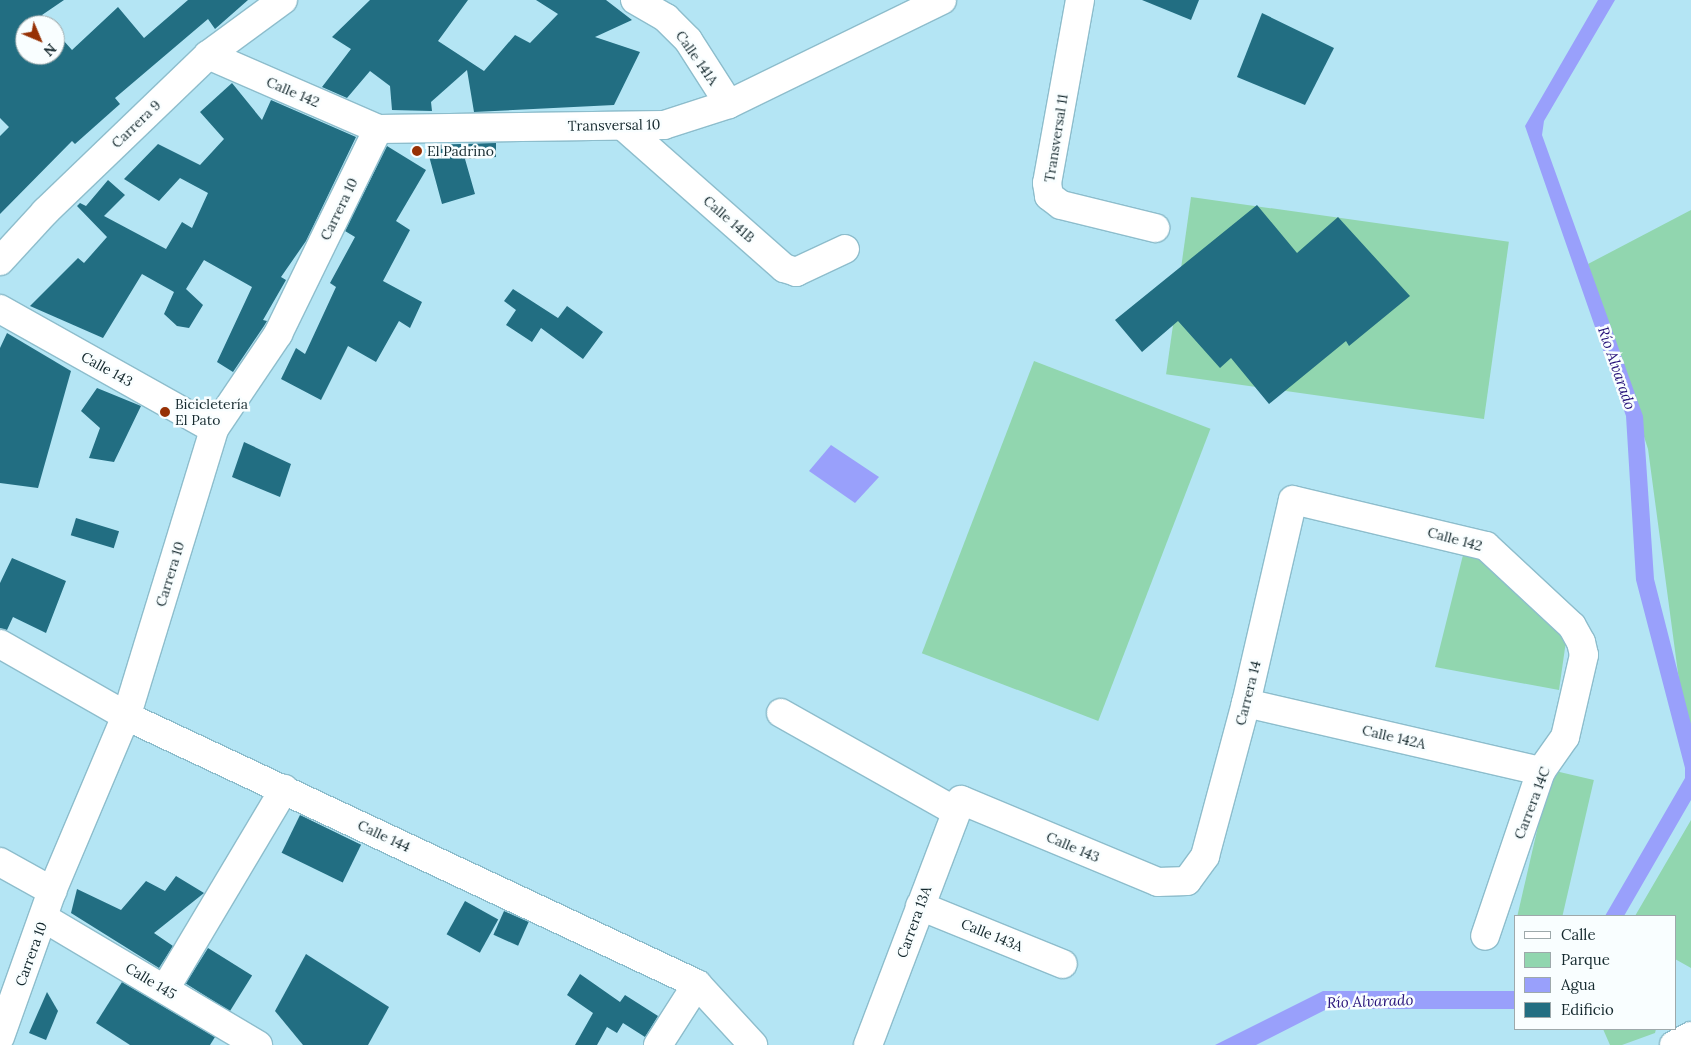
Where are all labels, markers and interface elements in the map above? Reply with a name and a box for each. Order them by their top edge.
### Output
north arrow [15,15,65,65]
street label: Calle 141A [672,28,722,88]
text: N [40,40,60,60]
street label: Calle 142 [264,73,322,111]
street label: Transversal 11 [1041,93,1071,183]
street label: Carrera 9 [108,97,164,151]
street label: Transversal 10 [568,116,660,134]
place label: El Padrino [427,143,494,159]
marker: El Padrino [411,145,423,157]
street label: Carrera 10 [317,175,361,243]
street label: Calle 141B [700,192,758,246]
water label: Río Alvarado [1594,324,1640,412]
street label: Calle 143 [78,348,136,390]
place label: Bicicletería El Pato [175,396,248,428]
marker: Bicicletería El Pato [159,406,171,418]
street label: Calle 142 [1426,524,1484,554]
street label: Carrera 10 [152,539,188,609]
street label: Carrera 14 [1232,659,1264,727]
street label: Calle 142A [1361,722,1427,752]
street label: Carrera 14C [1511,765,1553,841]
street label: Calle 144 [355,817,413,855]
street label: Calle 143 [1044,828,1102,866]
street label: Carrera 13A [893,884,935,960]
street label: Calle 143A [959,915,1025,955]
legend [1514,915,1676,1030]
street label: Carrera 10 [12,920,50,988]
text: Calle [1561,925,1596,944]
text: Parque [1561,950,1610,969]
street label: Calle 145 [123,959,179,1003]
text: Agua [1561,975,1595,994]
water label: Río Alvarado [1326,990,1414,1012]
text: Edificio [1561,1000,1614,1019]

